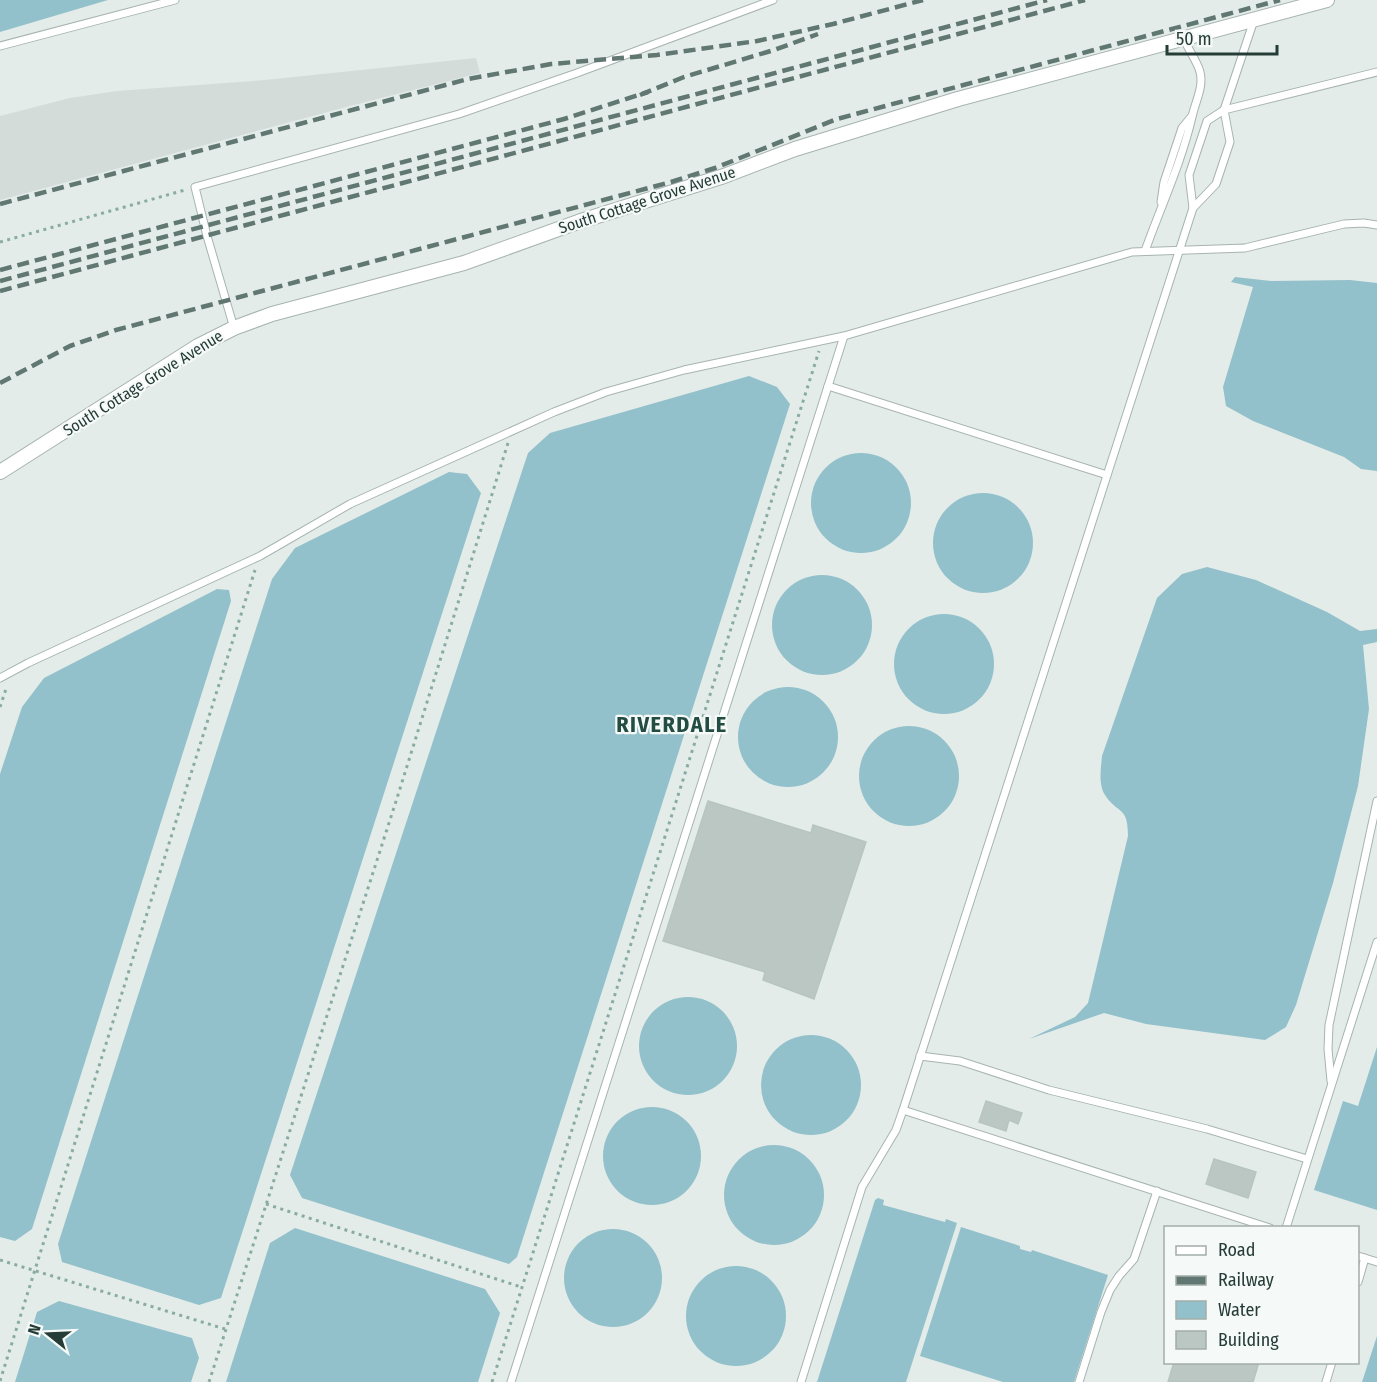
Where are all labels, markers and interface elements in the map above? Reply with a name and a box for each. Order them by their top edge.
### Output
scale bar [1167,18,1276,56]
text: 50 m [1176,28,1212,50]
street label: South Cottage Grove Avenue [556,162,738,238]
street label: South Cottage Grove Avenue [60,326,226,440]
district label: RIVERDALE [616,711,728,738]
legend [1164,1226,1359,1364]
text: Road [1218,1239,1255,1261]
text: Railway [1218,1269,1274,1291]
text: Water [1218,1299,1261,1321]
north arrow [18,1304,78,1364]
text: N [24,1322,45,1337]
text: Building [1218,1329,1279,1351]

